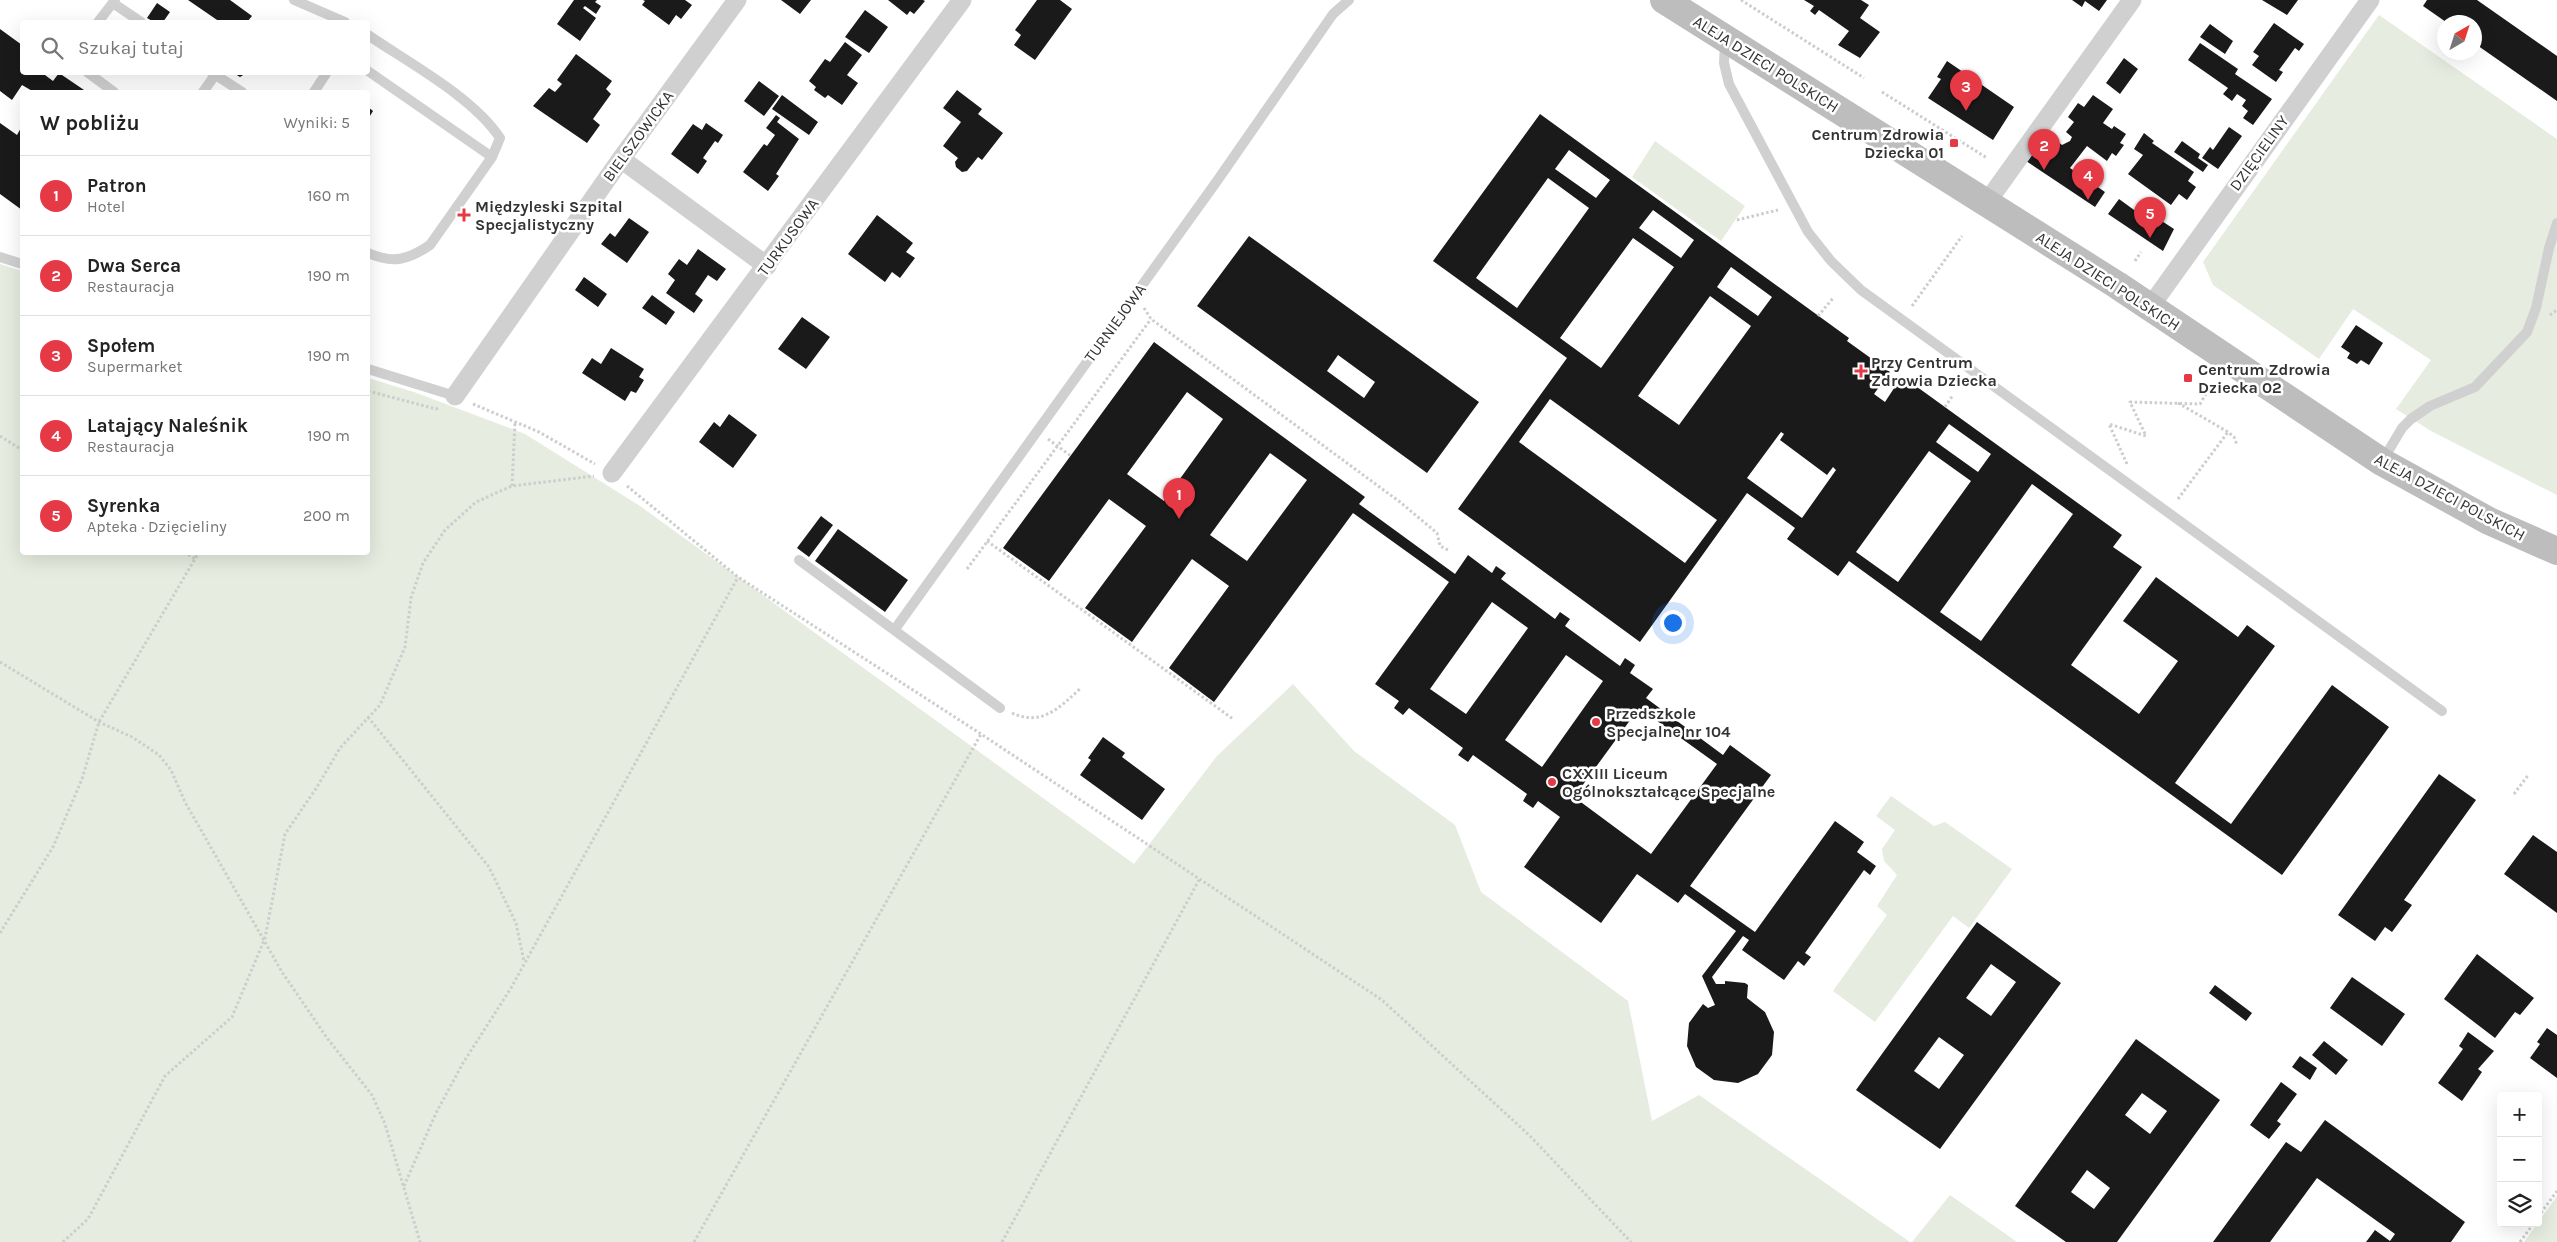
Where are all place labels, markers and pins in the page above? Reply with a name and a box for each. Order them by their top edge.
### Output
pin: 3 [1950,70,1982,111]
place label: Centrum Zdrowia Dziecka 01 [1812,125,1944,162]
pin: 2 [2028,129,2060,170]
marker: Centrum Zdrowia Dziecka 01 [1948,137,1960,149]
pin: 4 [2072,159,2104,200]
place label: Międzyleski Szpital Specjalistyczny [475,197,623,234]
pin: 5 [2134,197,2166,238]
marker: Międzyleski Szpital Specjalistyczny [457,208,471,222]
place label: Przy Centrum Zdrowia Dziecka [1871,353,1997,390]
place label: Centrum Zdrowia Dziecka 02 [2198,360,2330,397]
marker: Przy Centrum Zdrowia Dziecka [1855,365,1867,377]
marker: Centrum Zdrowia Dziecka 02 [2182,372,2194,384]
pin: 1 [1163,478,1195,519]
place label: Przedszkole Specjalne nr 104 [1606,704,1731,741]
marker: Przedszkole Specjalne nr 104 [1590,716,1602,728]
place label: CXXIII Liceum Ogólnokształcące Specjalne [1562,764,1775,801]
marker: CXXIII Liceum Ogólnokształcące Specjalne [1546,776,1558,788]

